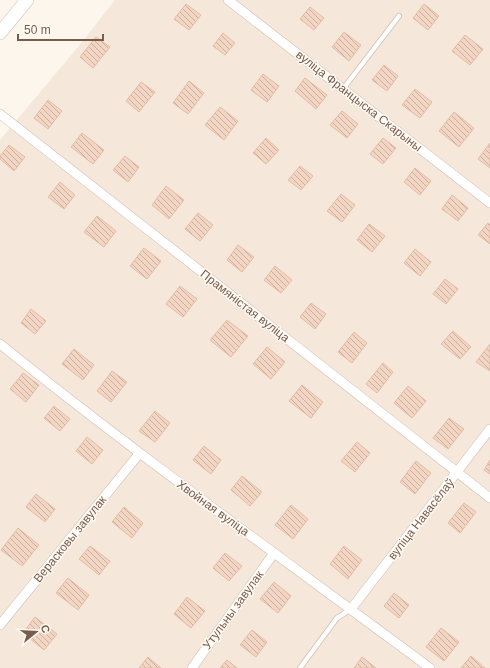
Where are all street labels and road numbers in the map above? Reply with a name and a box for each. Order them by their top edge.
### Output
street label: вуліца Францыска Скарыны [293,47,425,155]
street label: Прамяністая вуліца [198,267,292,345]
street label: вуліца Навасёлаў [385,476,457,562]
street label: Хвойная вуліца [174,477,252,539]
street label: Верасковы завулак [31,492,110,585]
street label: Утульны завулак [200,567,267,652]

